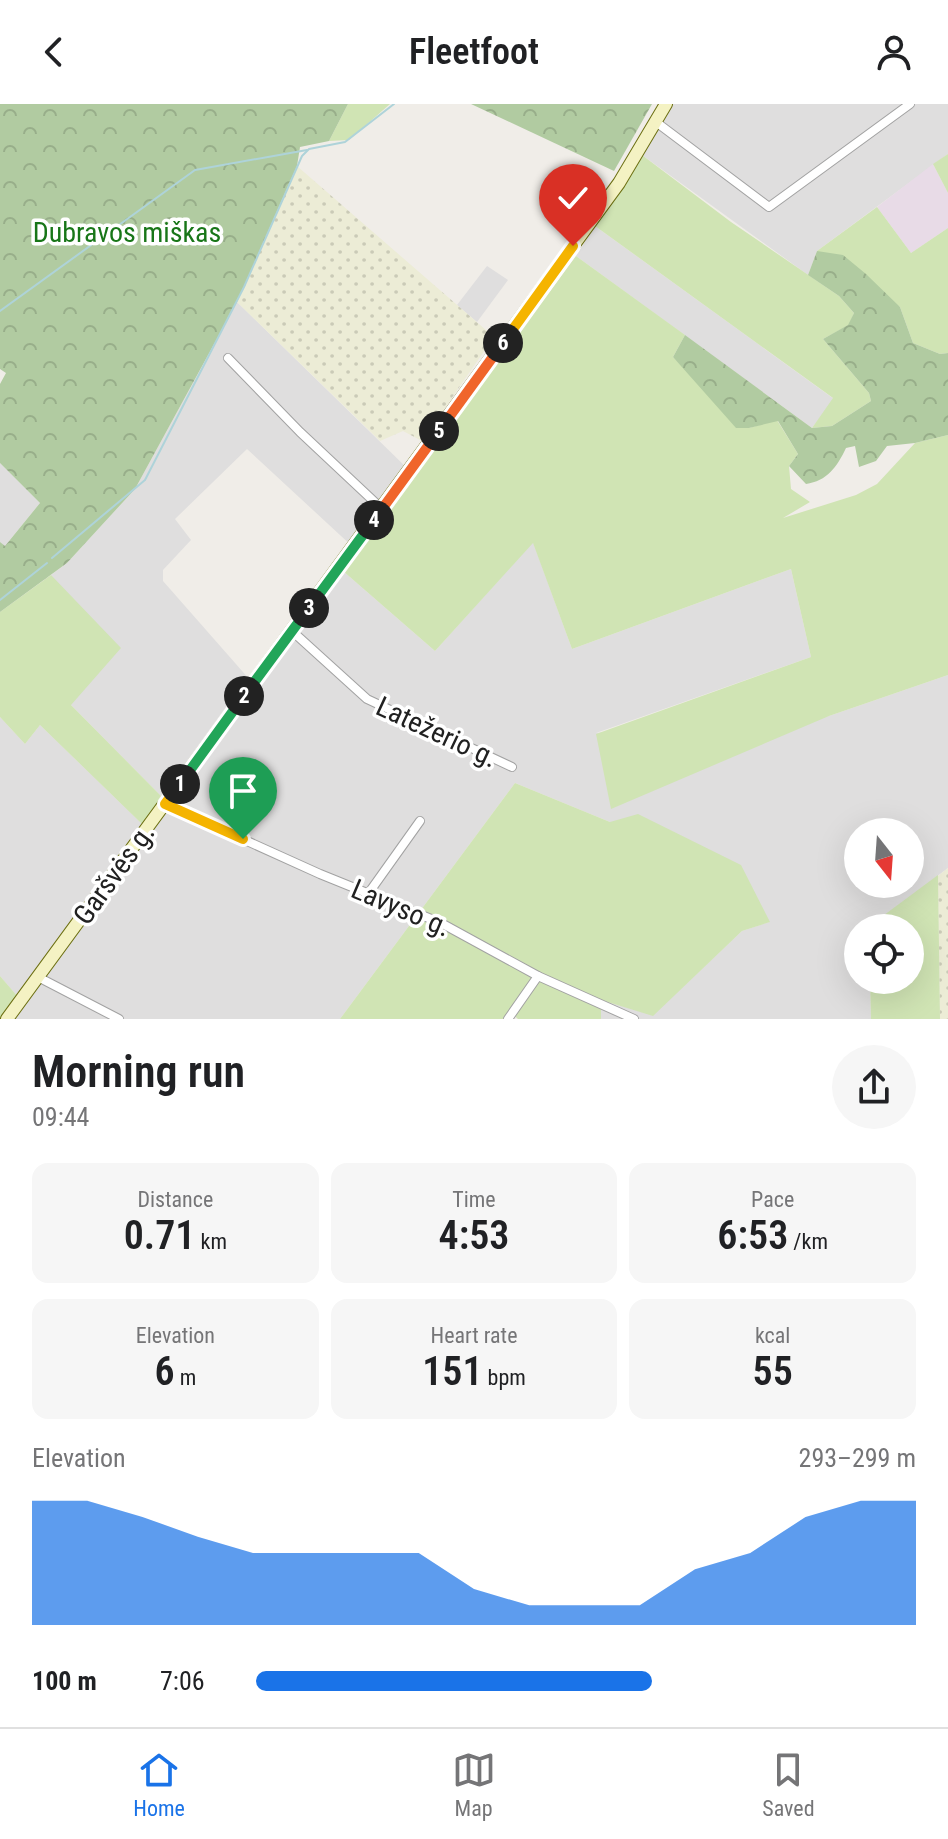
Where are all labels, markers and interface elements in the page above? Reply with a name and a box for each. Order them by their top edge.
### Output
icon: back [32,30,76,74]
icon: person [872,30,916,74]
text: Fleetfoot [409,31,539,73]
pin [539,164,607,246]
icon: check [551,176,595,220]
park label: Dubravos miškas [33,216,221,249]
pin: 6 [483,323,523,363]
text: 6 [497,330,509,355]
pin: 5 [419,411,459,451]
text: 5 [433,418,445,443]
pin: 4 [354,500,394,540]
text: 4 [368,507,380,532]
pin: 3 [289,588,329,628]
text: 3 [303,595,315,620]
pin: 2 [224,676,264,716]
text: 2 [238,683,250,708]
street label: Latežerio g. [371,690,503,774]
pin [209,757,277,839]
pin: 1 [160,764,200,804]
icon: arrive [221,769,265,813]
text: 1 [174,771,186,796]
street label: Garšvės g. [66,817,162,931]
north arrow [844,818,924,898]
map controls [844,818,924,994]
street label: Lavyso g. [346,872,456,944]
button: locate [844,914,924,994]
button: share [832,1045,916,1129]
text: Morning run [32,1046,245,1098]
text: 09:44 [32,1102,89,1132]
text: Distance [137,1187,213,1212]
text: Time [452,1187,496,1212]
text: Pace [751,1187,794,1212]
text: 0.71 [124,1212,195,1259]
text: 4:53 [439,1212,509,1259]
text: 6:53 [717,1212,788,1259]
text: km [195,1229,227,1254]
text: /km [788,1229,828,1254]
text: Elevation [136,1323,215,1348]
text: Heart rate [431,1323,517,1348]
text: kcal [755,1323,790,1348]
text: 6 [154,1348,175,1395]
text: 151 [422,1348,483,1395]
text: 55 [753,1348,793,1395]
text: m [175,1365,196,1390]
text: bpm [483,1365,526,1390]
text: Elevation [32,1443,126,1473]
text: 293–299 m [799,1443,916,1473]
text: 100 m [32,1666,97,1696]
text: 7:06 [160,1666,205,1696]
tab: Home [133,1748,185,1821]
tab: Map [452,1748,496,1821]
tab: Saved [762,1748,815,1821]

